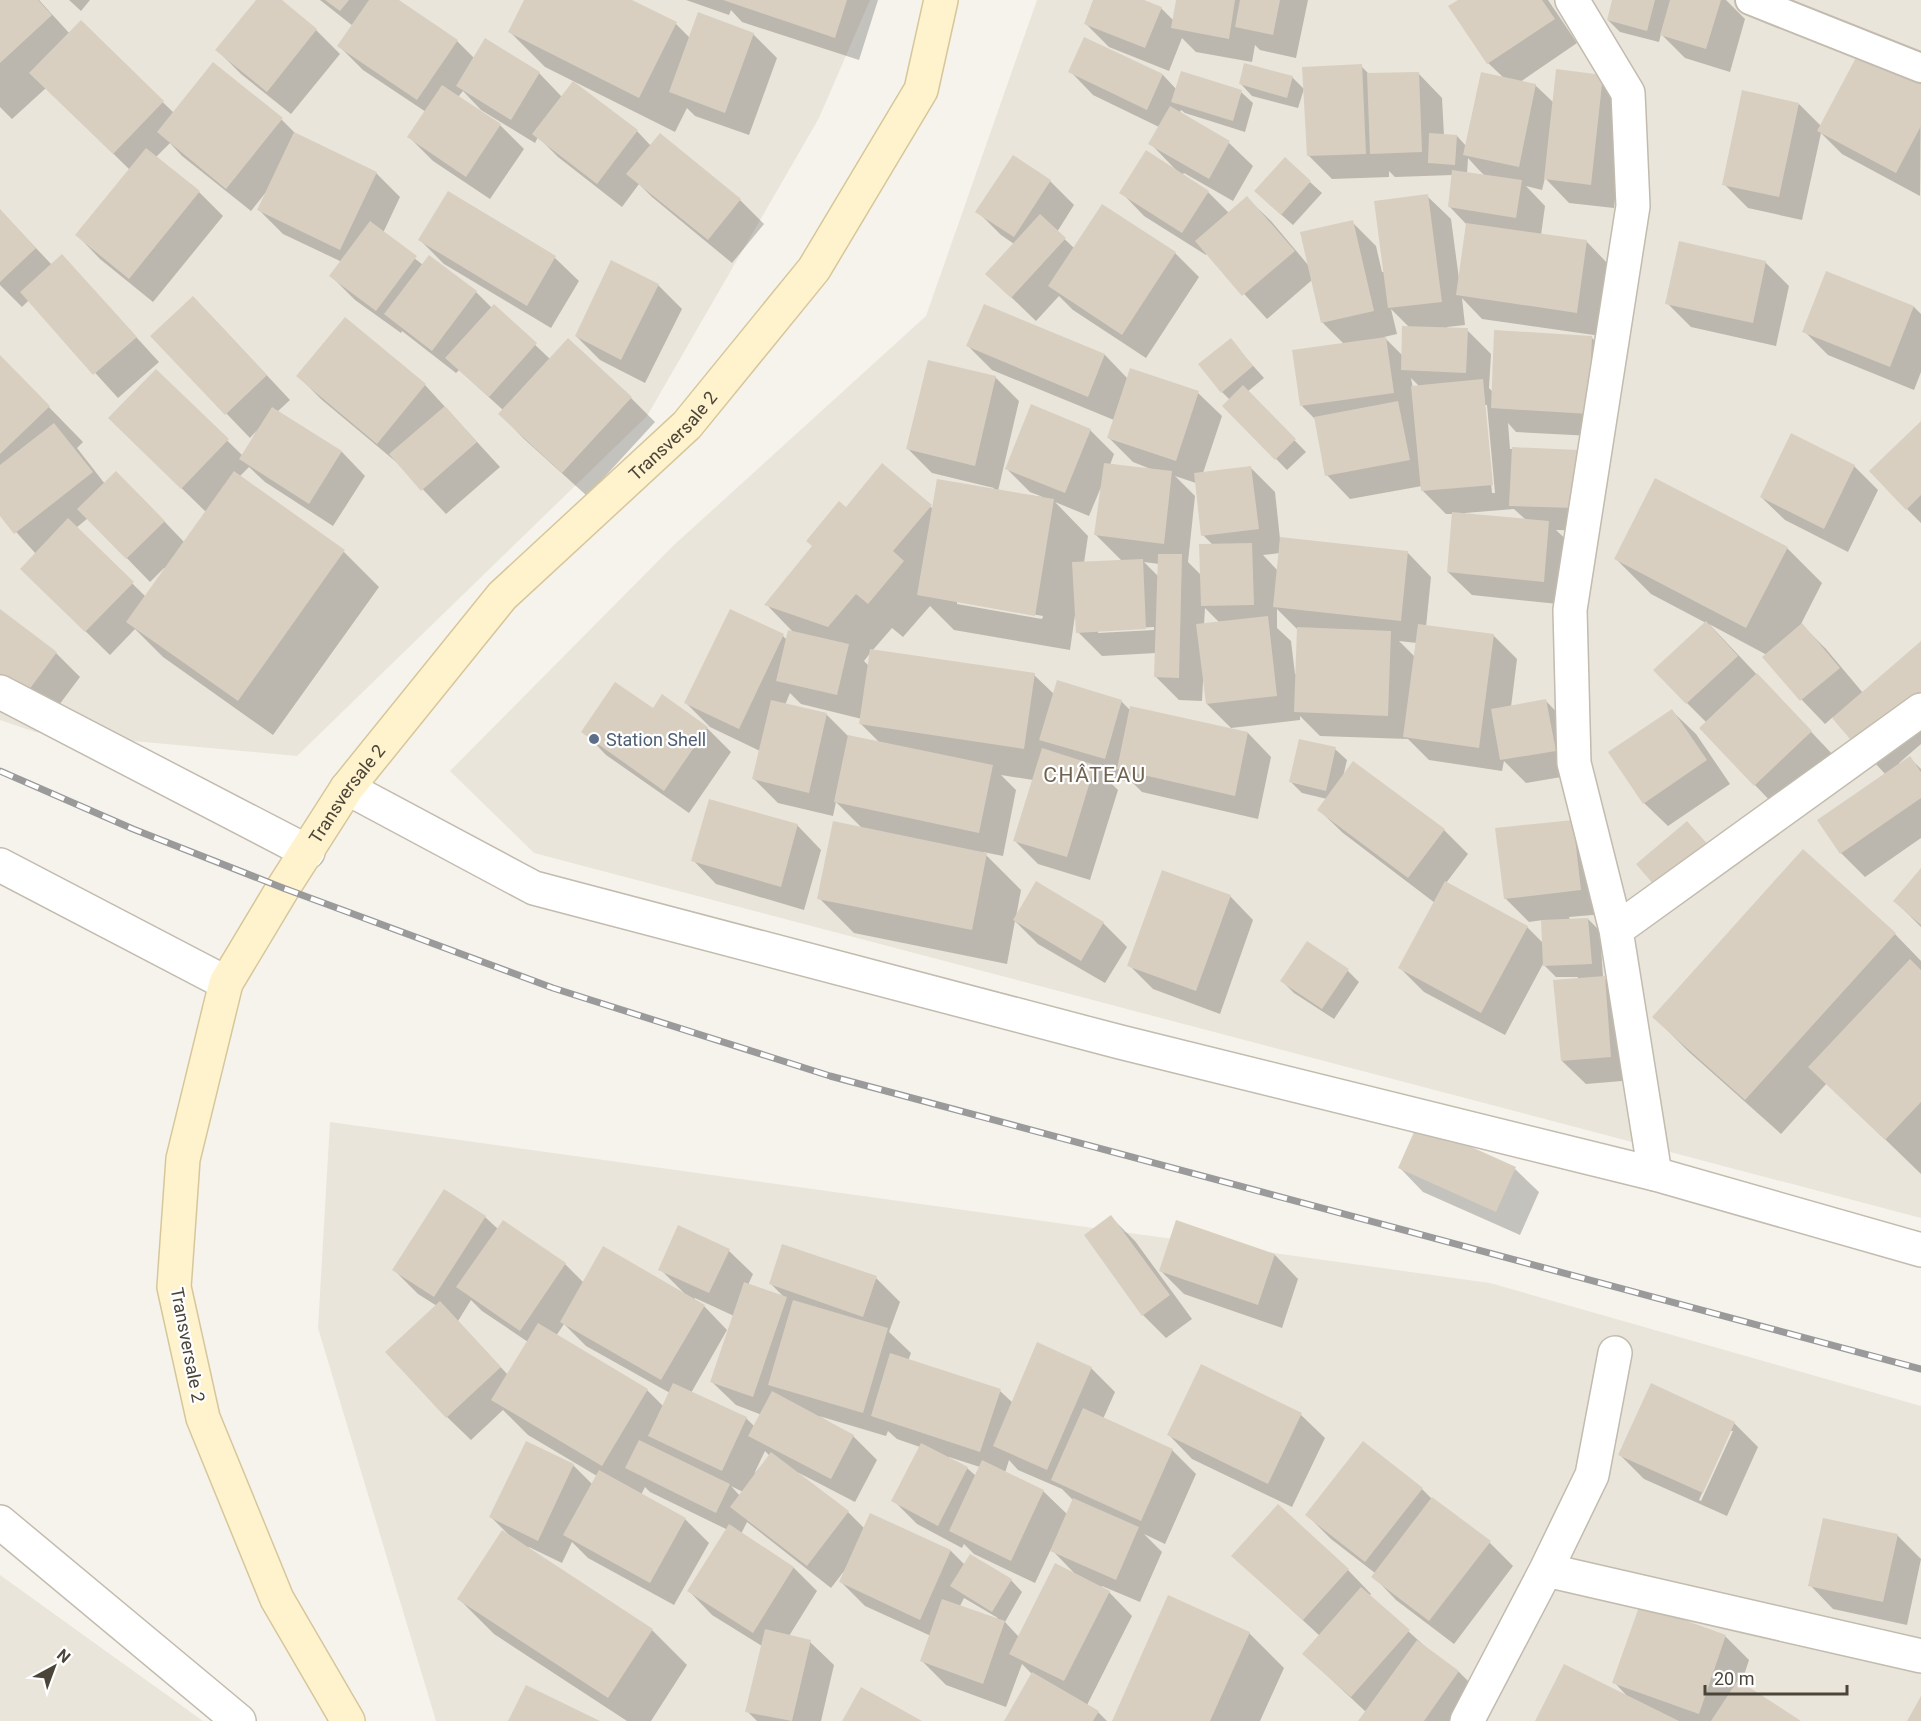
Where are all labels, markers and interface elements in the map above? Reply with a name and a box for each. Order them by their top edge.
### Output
street label: Transversale 2 [624,387,721,484]
place label: Station Shell [606,729,706,750]
marker: Station Shell [587,732,601,746]
street label: Transversale 2 [304,740,389,847]
district label: CHÂTEAU [1043,763,1147,787]
street label: Transversale 2 [167,1286,209,1404]
north arrow [24,1637,84,1697]
text: N [53,1645,74,1667]
scale bar [1705,1658,1848,1696]
text: 20 m [1714,1668,1754,1689]

